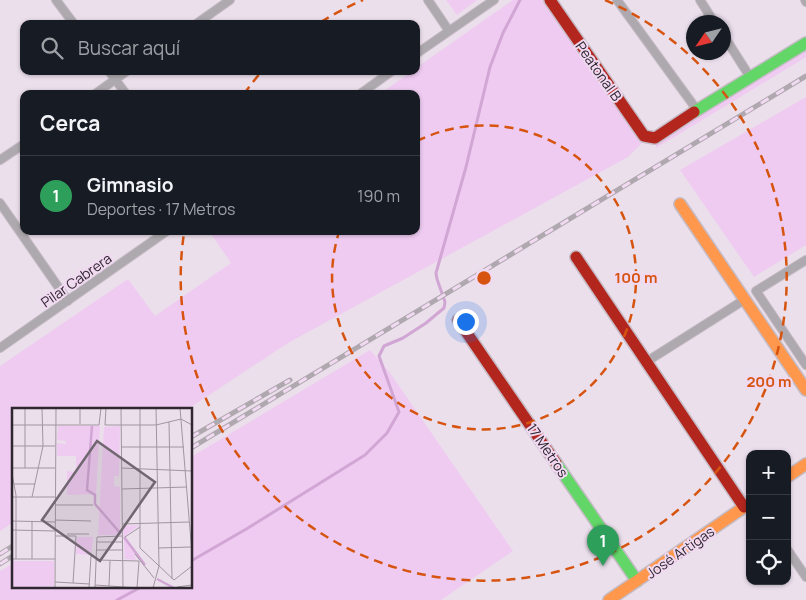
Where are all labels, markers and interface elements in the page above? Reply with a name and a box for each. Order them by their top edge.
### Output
north arrow [686,15,731,60]
search box [20,20,420,75]
icon: search [38,34,66,62]
text: Buscar aquí [78,35,180,61]
street label: Peatonal B [572,37,627,105]
text: Cerca [40,109,100,137]
text: Gimnasio [87,172,174,198]
text: 1 [52,185,60,207]
text: 190 m [357,185,400,207]
text: Deportes · 17 Metros [87,198,236,220]
street label: Pilar Cabrera [37,249,115,311]
text: 100 m [615,267,657,288]
centre of rings [475,269,493,287]
your location [453,309,479,335]
text: 200 m [746,371,792,392]
inset map [12,408,192,588]
street label: 17 Metros [523,419,573,481]
map controls [746,450,791,585]
button: + [746,450,791,495]
button: − [746,495,791,540]
street label: José Artigas [642,521,718,583]
pin: 1 [587,525,619,566]
button: locate [746,540,791,585]

